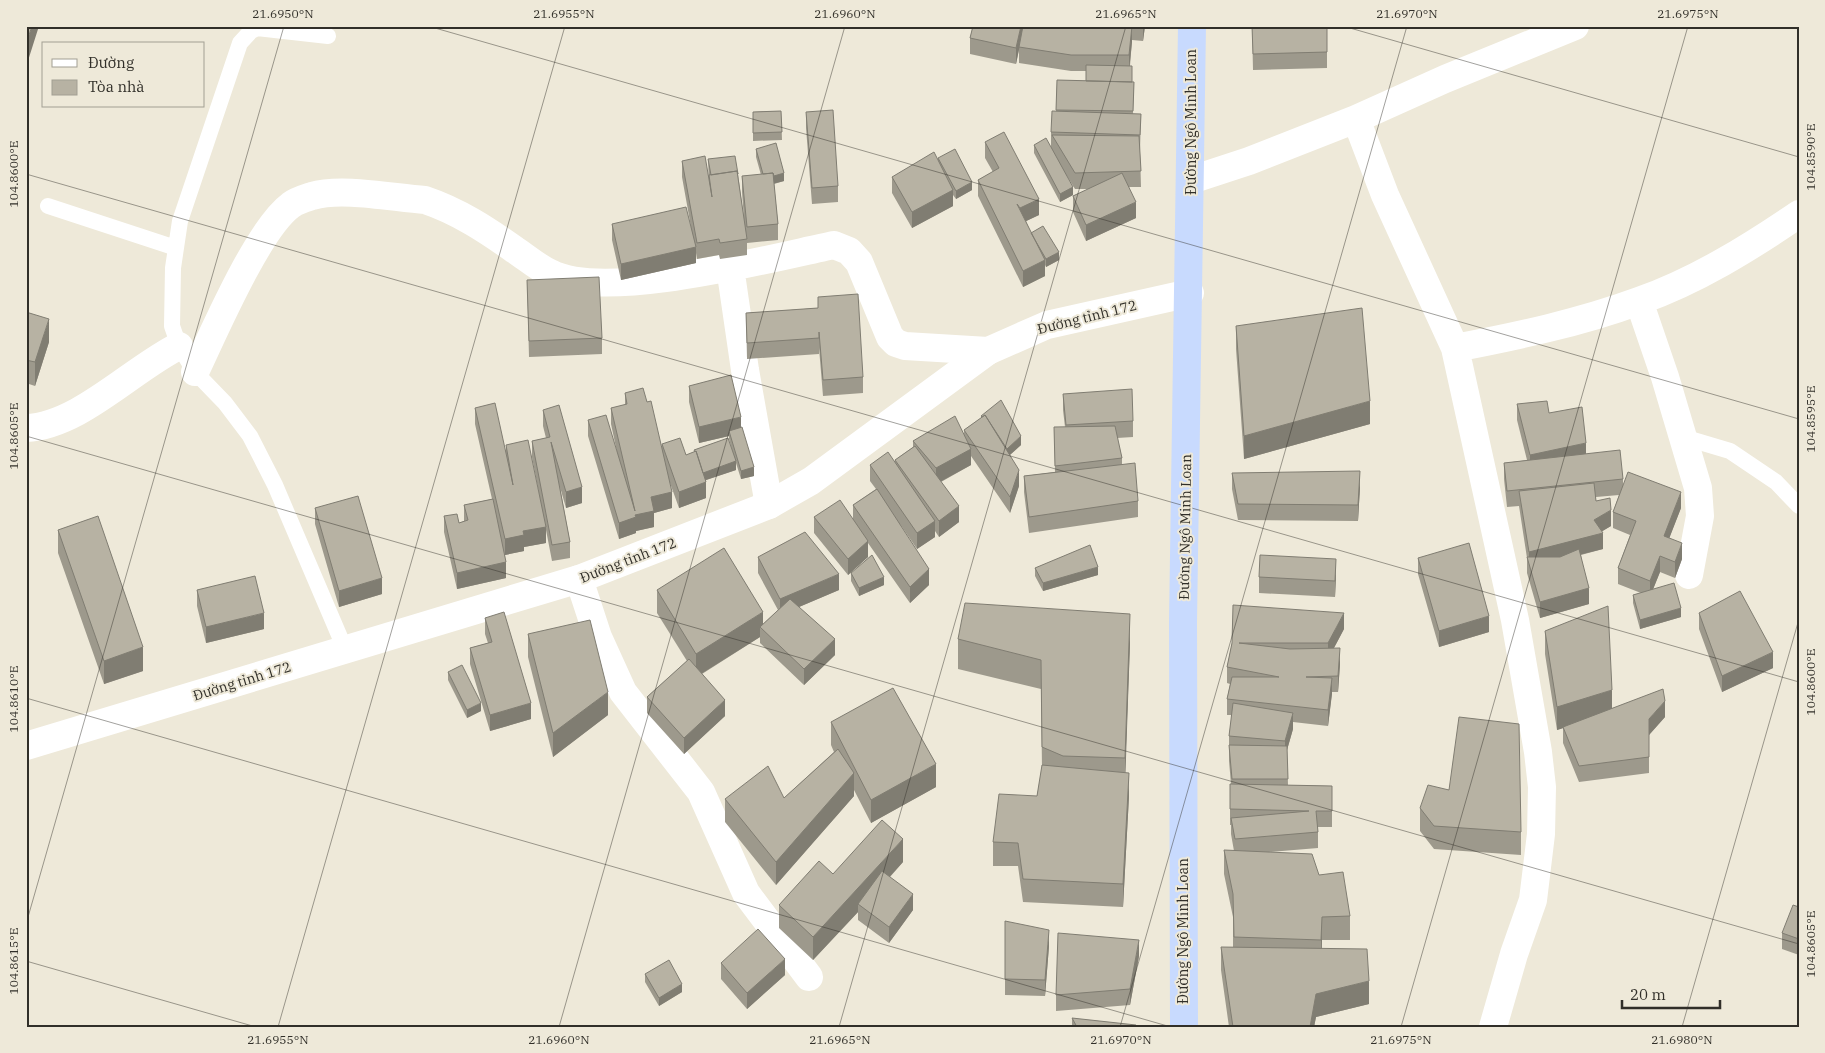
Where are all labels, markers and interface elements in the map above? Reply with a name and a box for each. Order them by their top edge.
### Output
text: 21.6950°N [252,6,314,21]
text: 21.6955°N [533,6,595,21]
text: 21.6960°N [814,6,876,21]
text: 21.6965°N [1095,6,1157,21]
text: 21.6970°N [1376,6,1438,21]
text: 21.6975°N [1657,6,1719,21]
legend [42,42,205,108]
street label: Đường Ngô Minh Loan [1182,49,1200,195]
text: Đường [88,53,134,72]
text: Tòa nhà [88,77,145,96]
text: 104.8590°E [1803,124,1818,190]
text: 104.8600°E [6,141,21,207]
street label: Đường tỉnh 172 [1035,296,1139,338]
text: 104.8595°E [1803,386,1818,452]
text: 104.8605°E [6,403,21,469]
street label: Đường Ngô Minh Loan [1175,454,1195,600]
street label: Đường tỉnh 172 [577,533,679,587]
text: 104.8600°E [1803,649,1818,715]
street label: Đường tỉnh 172 [191,658,293,704]
text: 104.8610°E [6,666,21,732]
street label: Đường Ngô Minh Loan [1174,858,1192,1004]
text: 104.8605°E [1803,911,1818,977]
text: 104.8615°E [6,928,21,994]
scale bar [1622,978,1720,1010]
text: 20 m [1630,985,1666,1004]
text: 21.6955°N [247,1032,309,1047]
text: 21.6960°N [528,1032,590,1047]
text: 21.6965°N [809,1032,871,1047]
text: 21.6970°N [1090,1032,1152,1047]
text: 21.6975°N [1370,1032,1432,1047]
text: 21.6980°N [1651,1032,1713,1047]

